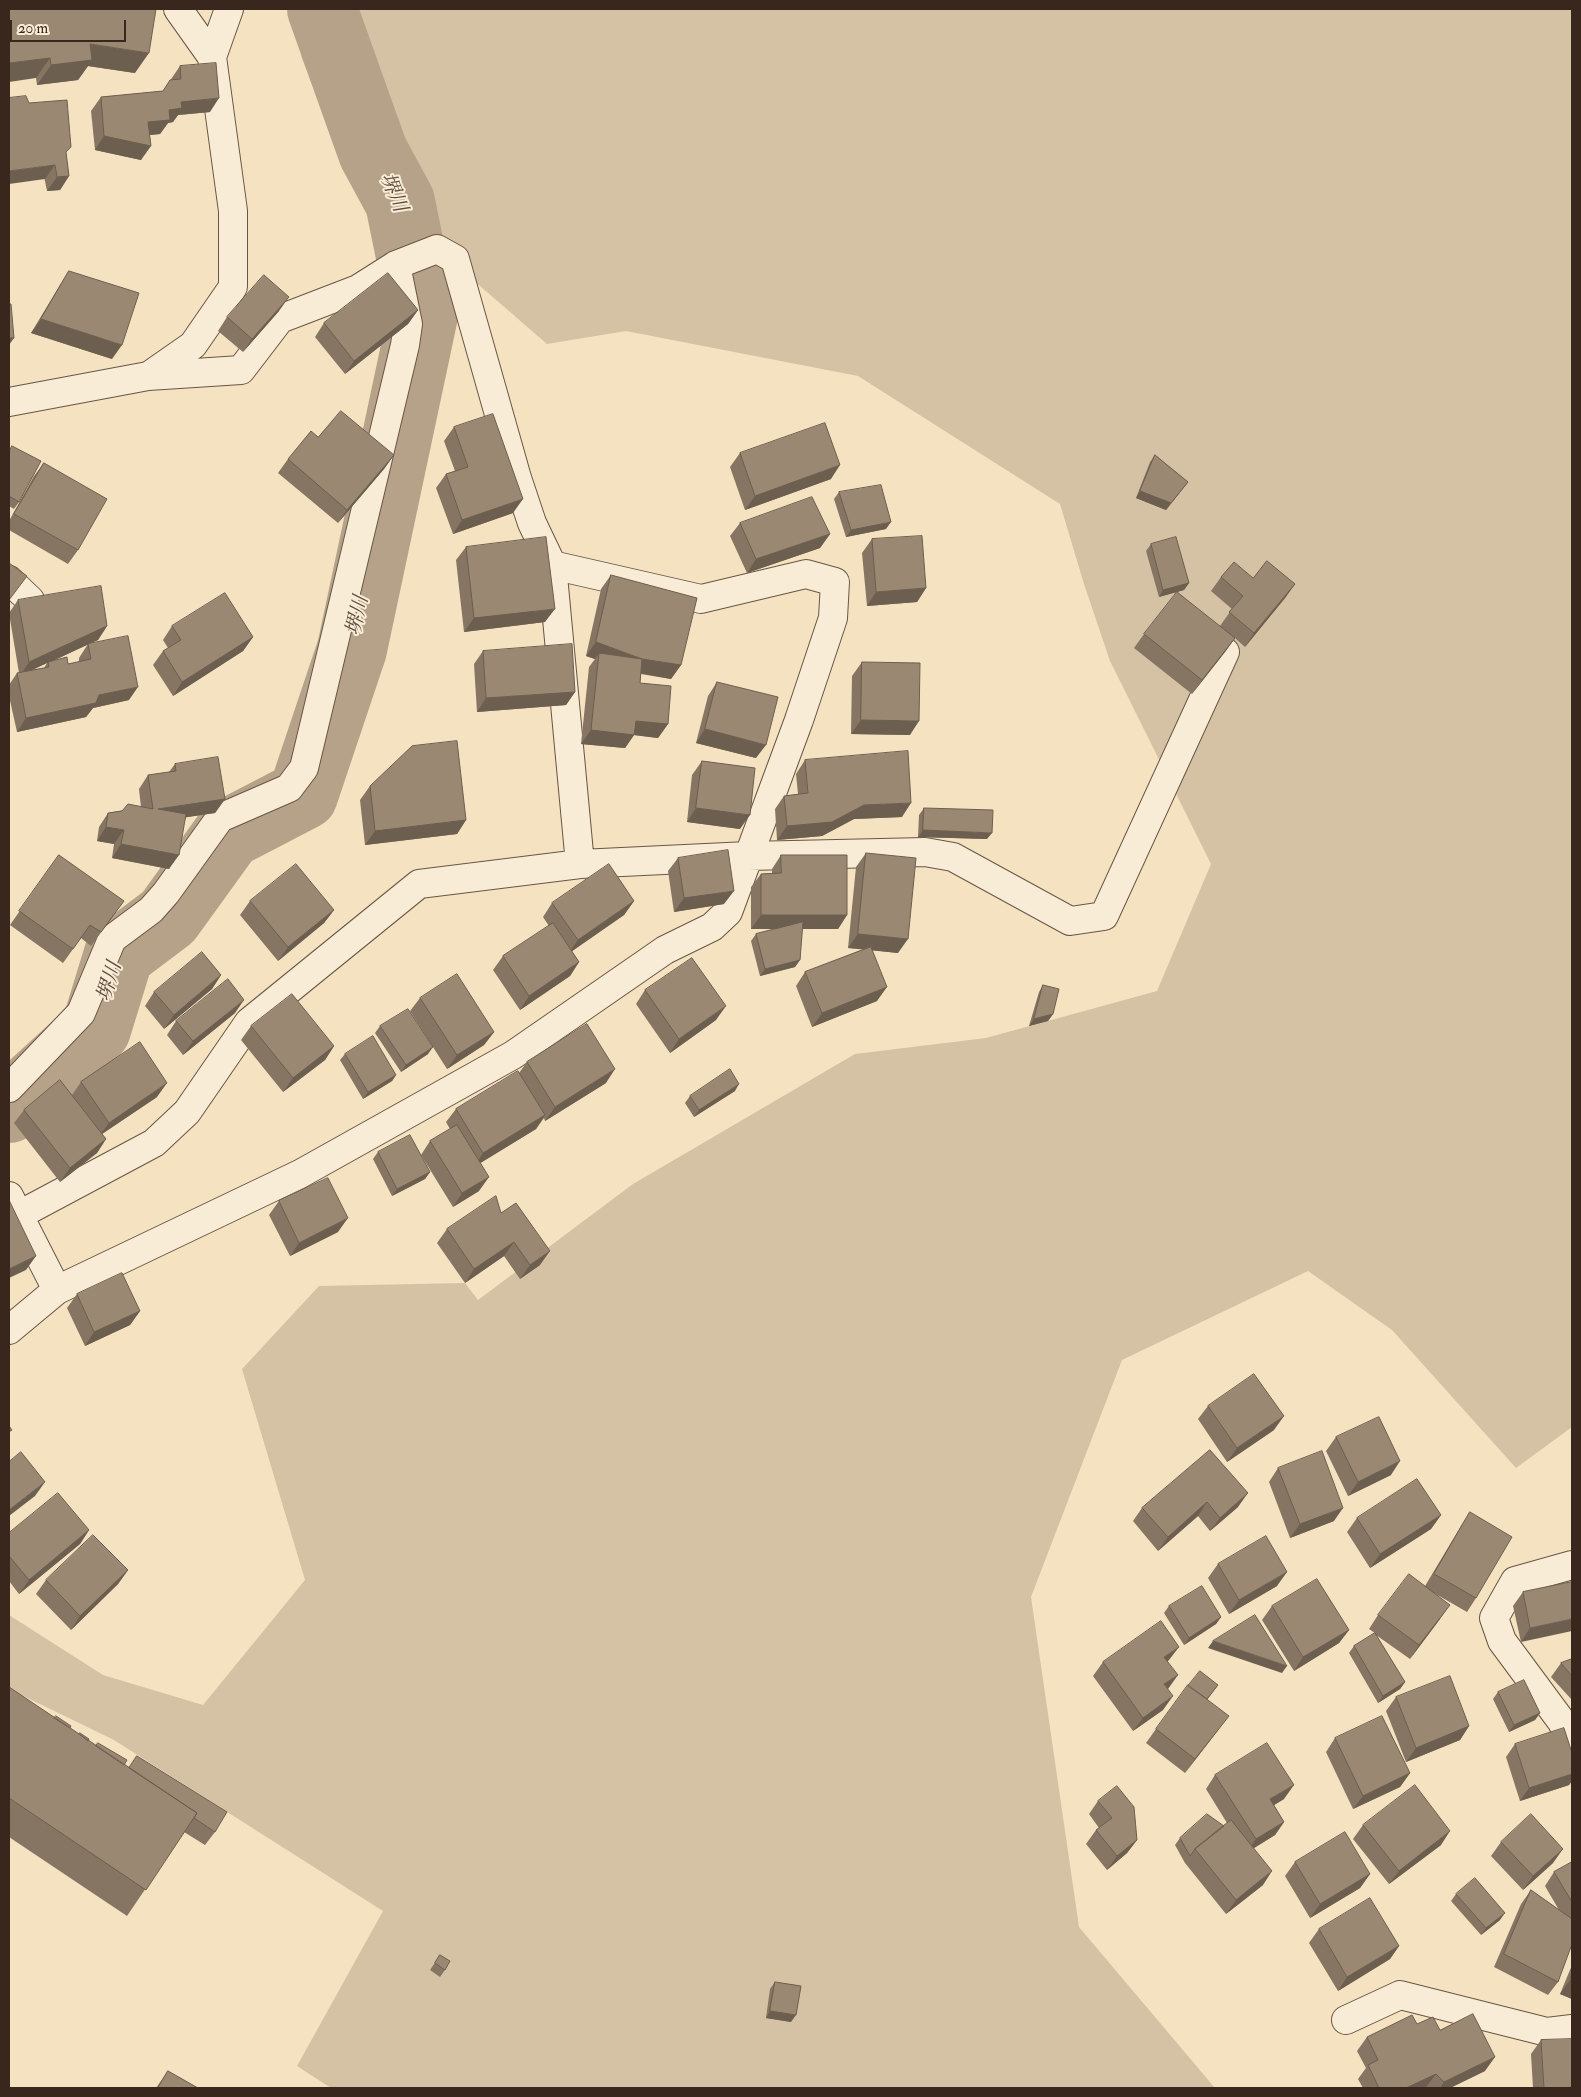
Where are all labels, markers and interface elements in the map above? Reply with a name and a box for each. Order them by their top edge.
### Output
scale bar [12,10,129,42]
text: 20 m [18,19,48,38]
water label: 堺川 [373,170,411,216]
water label: 堺川 [343,594,375,638]
water label: 堺川 [94,959,128,1005]

